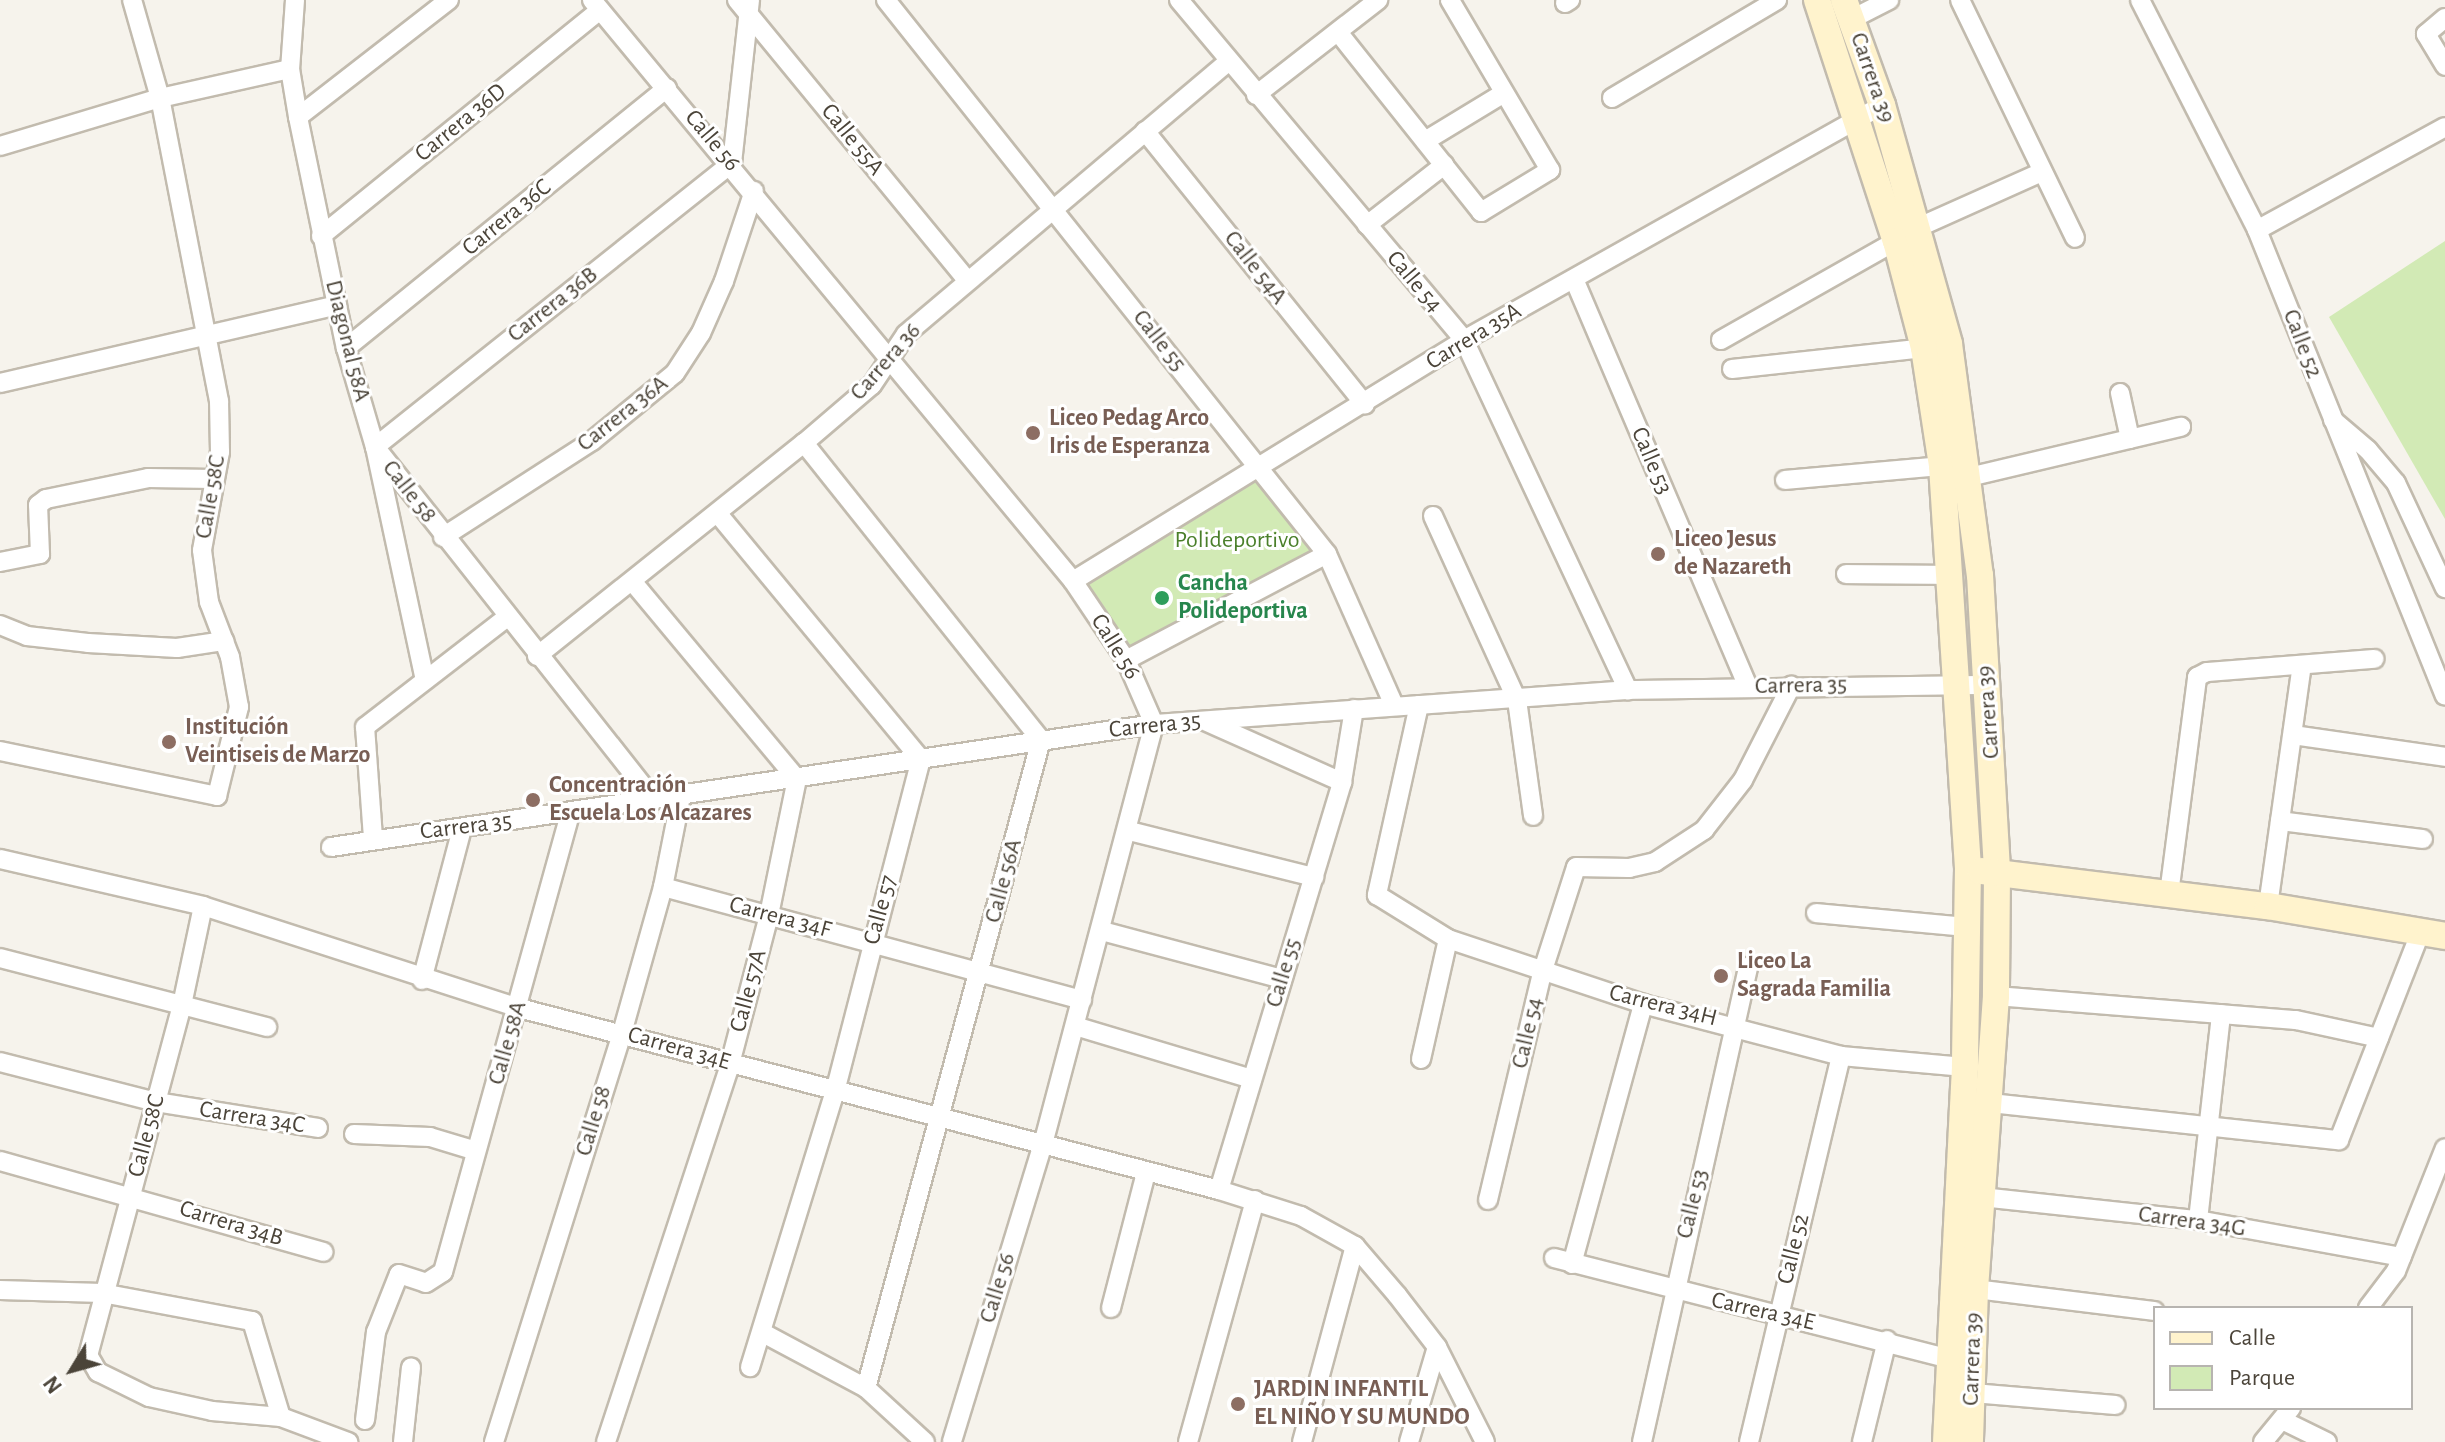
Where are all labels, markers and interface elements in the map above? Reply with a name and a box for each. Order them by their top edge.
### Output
street label: Carrera 39 [1843,29,1901,127]
street label: Carrera 36D [410,77,512,169]
street label: Calle 55A [814,98,890,182]
street label: Calle 56 [678,104,746,178]
street label: Carrera 36C [457,173,557,263]
street label: Calle 54A [1217,225,1293,311]
street label: Calle 54 [1380,245,1448,319]
street label: Carrera 36B [502,261,604,349]
street label: Diagonal 58A [318,277,376,405]
street label: Carrera 35A [1421,297,1527,377]
street label: Calle 55 [1126,304,1192,378]
street label: Calle 52 [2276,306,2328,382]
street label: Carrera 36 [844,317,928,407]
street label: Carrera 36A [572,370,674,458]
place label: Liceo Pedag Arco Iris de Esperanza [1049,405,1210,461]
street label: Calle 53 [1624,423,1678,499]
marker: Liceo Pedag Arco Iris de Esperanza [1024,424,1042,442]
street label: Calle 58C [189,453,233,541]
street label: Calle 58 [376,455,442,529]
place label: Liceo Jesus de Nazareth [1674,526,1792,582]
park label: Polideportivo [1174,527,1300,555]
marker: Liceo Jesus de Nazareth [1649,545,1667,563]
place label: Cancha Polideportiva [1178,570,1308,626]
marker: Cancha Polideportiva [1153,589,1171,607]
street label: Calle 56 [1084,609,1146,685]
street label: Carrera 39 [1971,664,2007,760]
street label: Carrera 35 [1755,671,1847,701]
street label: Carrera 35 [1108,707,1202,745]
place label: Institución Veintiseis de Marzo [185,714,370,770]
marker: Institución Veintiseis de Marzo [160,733,178,751]
place label: Concentración Escuela Los Alcazares [549,772,752,828]
marker: Concentración Escuela Los Alcazares [524,791,542,809]
street label: Carrera 35 [418,807,514,847]
street label: Calle 56A [979,836,1029,926]
street label: Calle 57 [858,872,904,948]
street label: Carrera 34F [726,891,834,945]
street label: Calle 55 [1260,935,1308,1011]
street label: Calle 57A [724,947,774,1035]
place label: Liceo La Sagrada Familia [1737,948,1891,1004]
marker: Liceo La Sagrada Familia [1712,967,1730,985]
street label: Carrera 34H [1606,979,1720,1033]
street label: Calle 54 [1506,995,1550,1071]
street label: Calle 58A [482,998,534,1088]
street label: Carrera 34E [624,1021,734,1077]
street label: Calle 58 [570,1082,618,1160]
street label: Calle 58C [122,1092,172,1180]
street label: Carrera 34C [197,1095,307,1141]
street label: Calle 53 [1671,1166,1715,1242]
street label: Carrera 34B [176,1195,286,1253]
street label: Carrera 34G [2136,1200,2248,1244]
street label: Calle 52 [1771,1211,1817,1287]
street label: Calle 56 [974,1249,1022,1327]
street label: Carrera 34E [1708,1286,1818,1338]
legend [2153,1306,2413,1410]
street label: Carrera 39 [1957,1312,1989,1406]
text: Calle [2229,1326,2276,1350]
north arrow [32,1330,112,1410]
text: Parque [2229,1366,2295,1390]
text: N [39,1372,66,1397]
place label: JARDIN INFANTIL EL NIÑO Y SU MUNDO [1254,1376,1470,1432]
marker: JARDIN INFANTIL EL NIÑO Y SU MUNDO [1229,1395,1247,1413]

